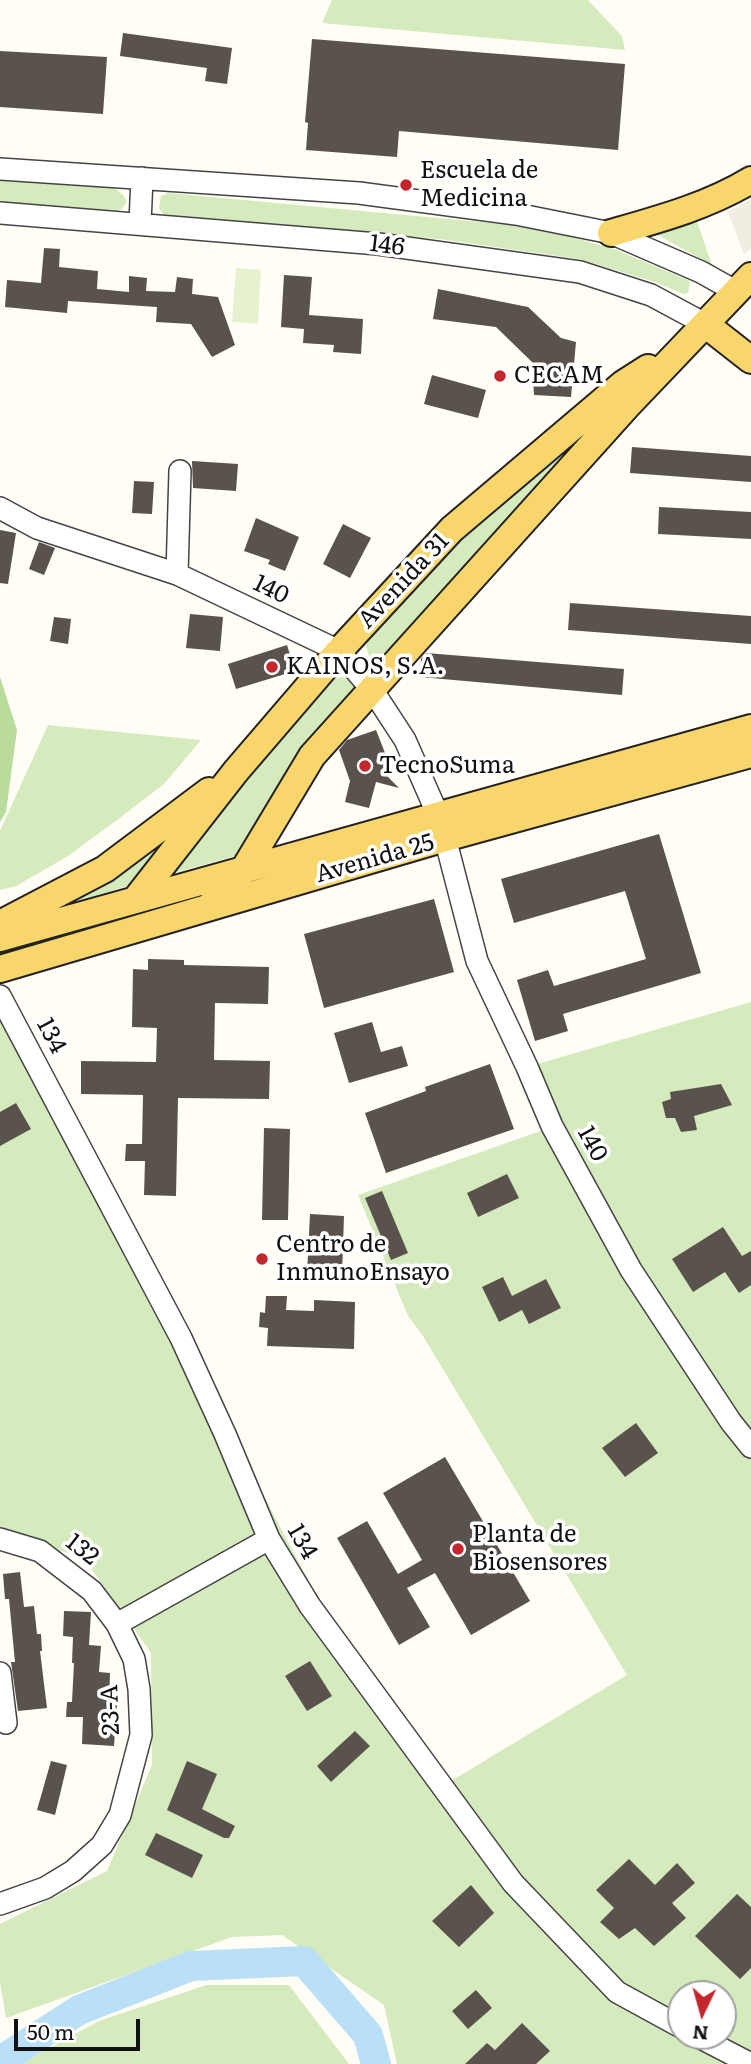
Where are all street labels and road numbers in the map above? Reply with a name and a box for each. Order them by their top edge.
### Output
street label: 146 [368,230,406,262]
street label: Avenida 31 [352,527,456,635]
street label: 140 [249,569,293,611]
street label: Avenida 25 [312,828,438,890]
street label: 134 [30,1013,72,1059]
street label: 140 [571,1121,613,1167]
street label: 134 [281,1519,323,1565]
street label: 132 [60,1528,104,1572]
street label: 23-A [96,1684,126,1736]

